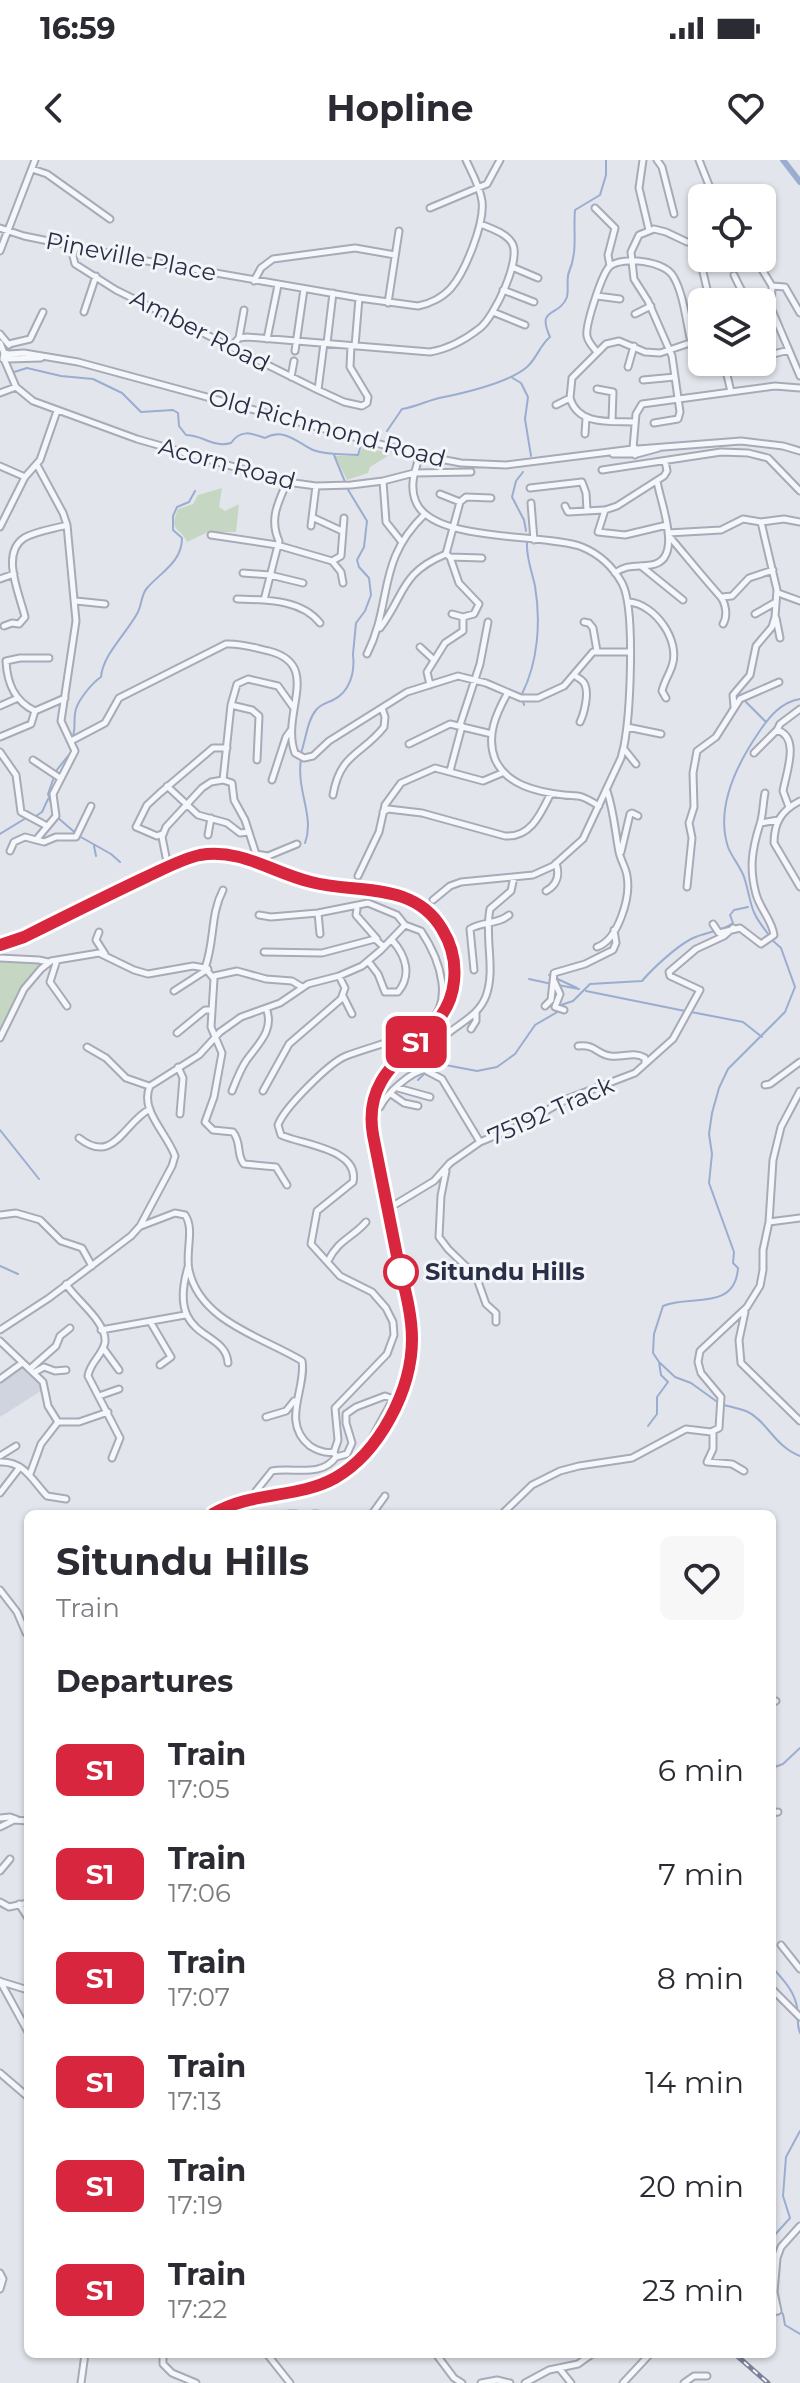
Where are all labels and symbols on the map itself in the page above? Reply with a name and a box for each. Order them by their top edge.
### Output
street label: Pineville Place [43,226,219,287]
street label: Amber Road [126,283,275,378]
street label: Old Richmond Road [205,382,449,473]
street label: Acorn Road [156,431,299,496]
line badge: S1 [380,1016,452,1068]
street label: 75192 Track [484,1070,619,1151]
marker: Situndu Hills [384,1255,418,1289]
place label: Situndu Hills [425,1257,585,1286]

